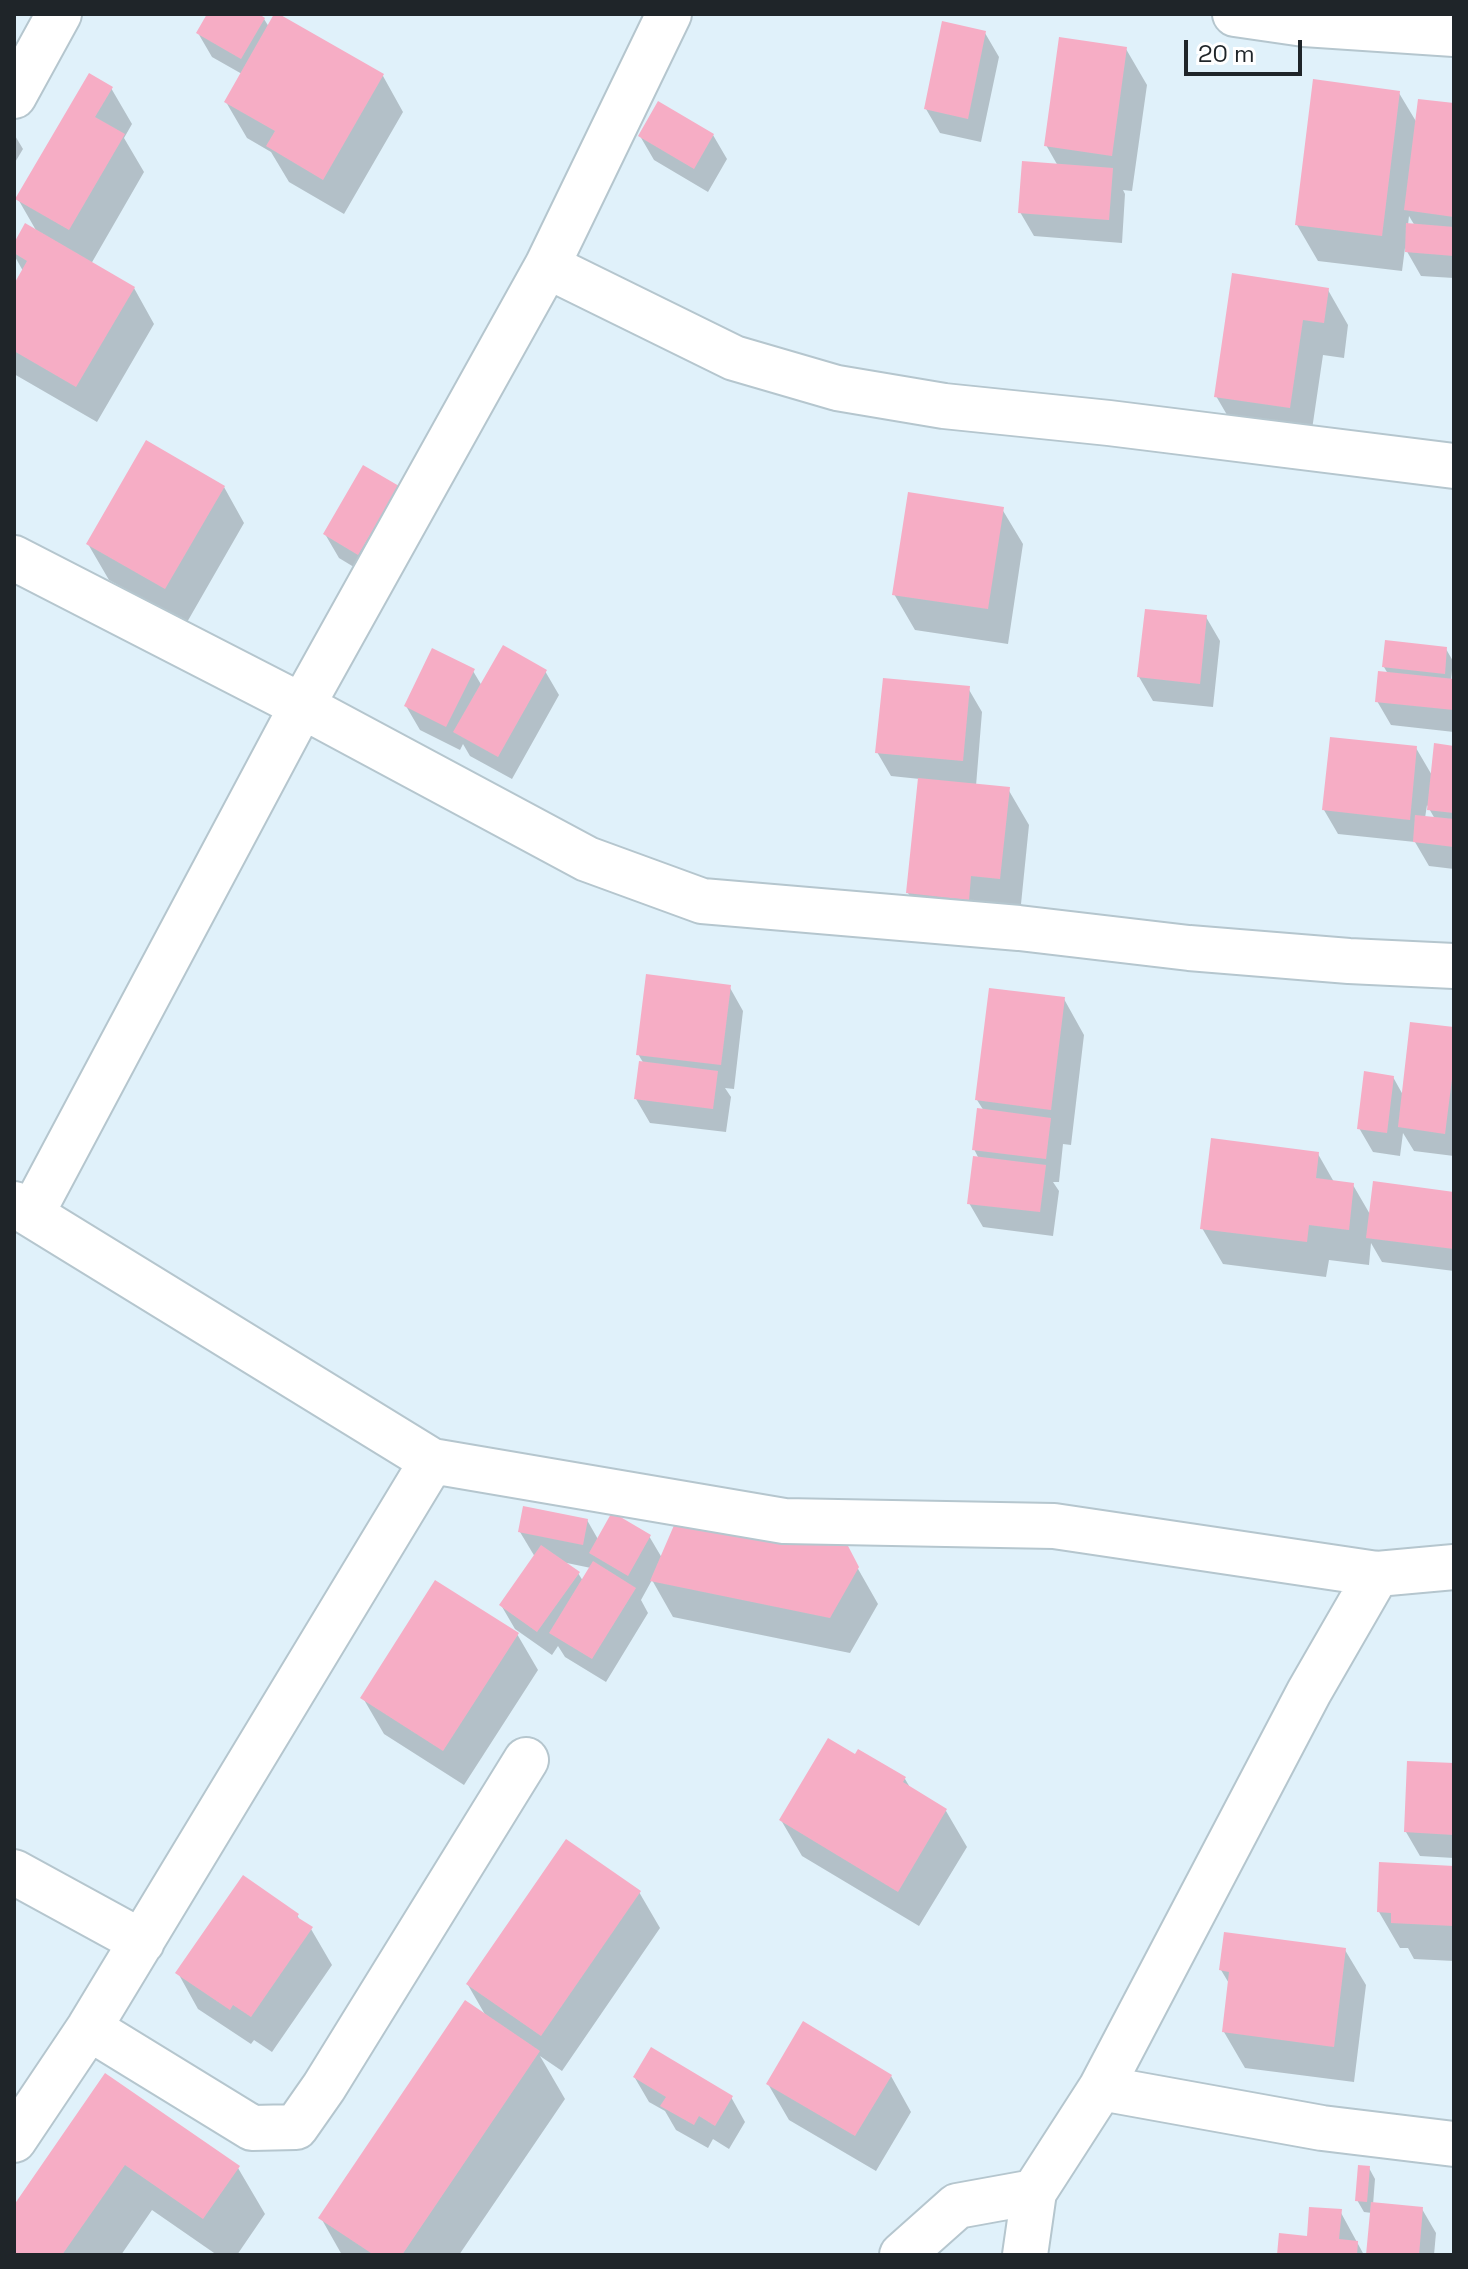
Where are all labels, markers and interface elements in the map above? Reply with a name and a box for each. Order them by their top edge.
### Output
scale bar [1188,24,1306,74]
text: 20 m [1198,38,1255,69]

